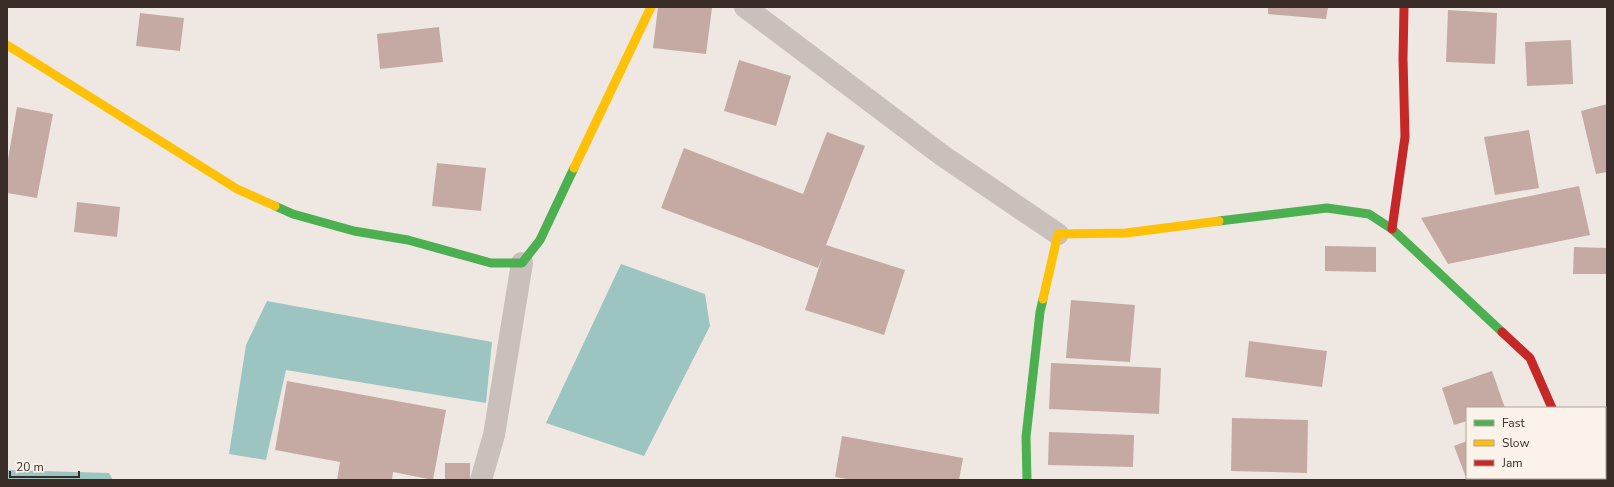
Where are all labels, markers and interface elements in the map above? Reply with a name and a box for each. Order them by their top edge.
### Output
legend [1466,407,1606,479]
text: Fast [1502,415,1525,431]
text: Slow [1502,435,1530,451]
scale bar [10,453,79,479]
text: Jam [1501,455,1523,471]
text: 20 m [16,459,44,475]

